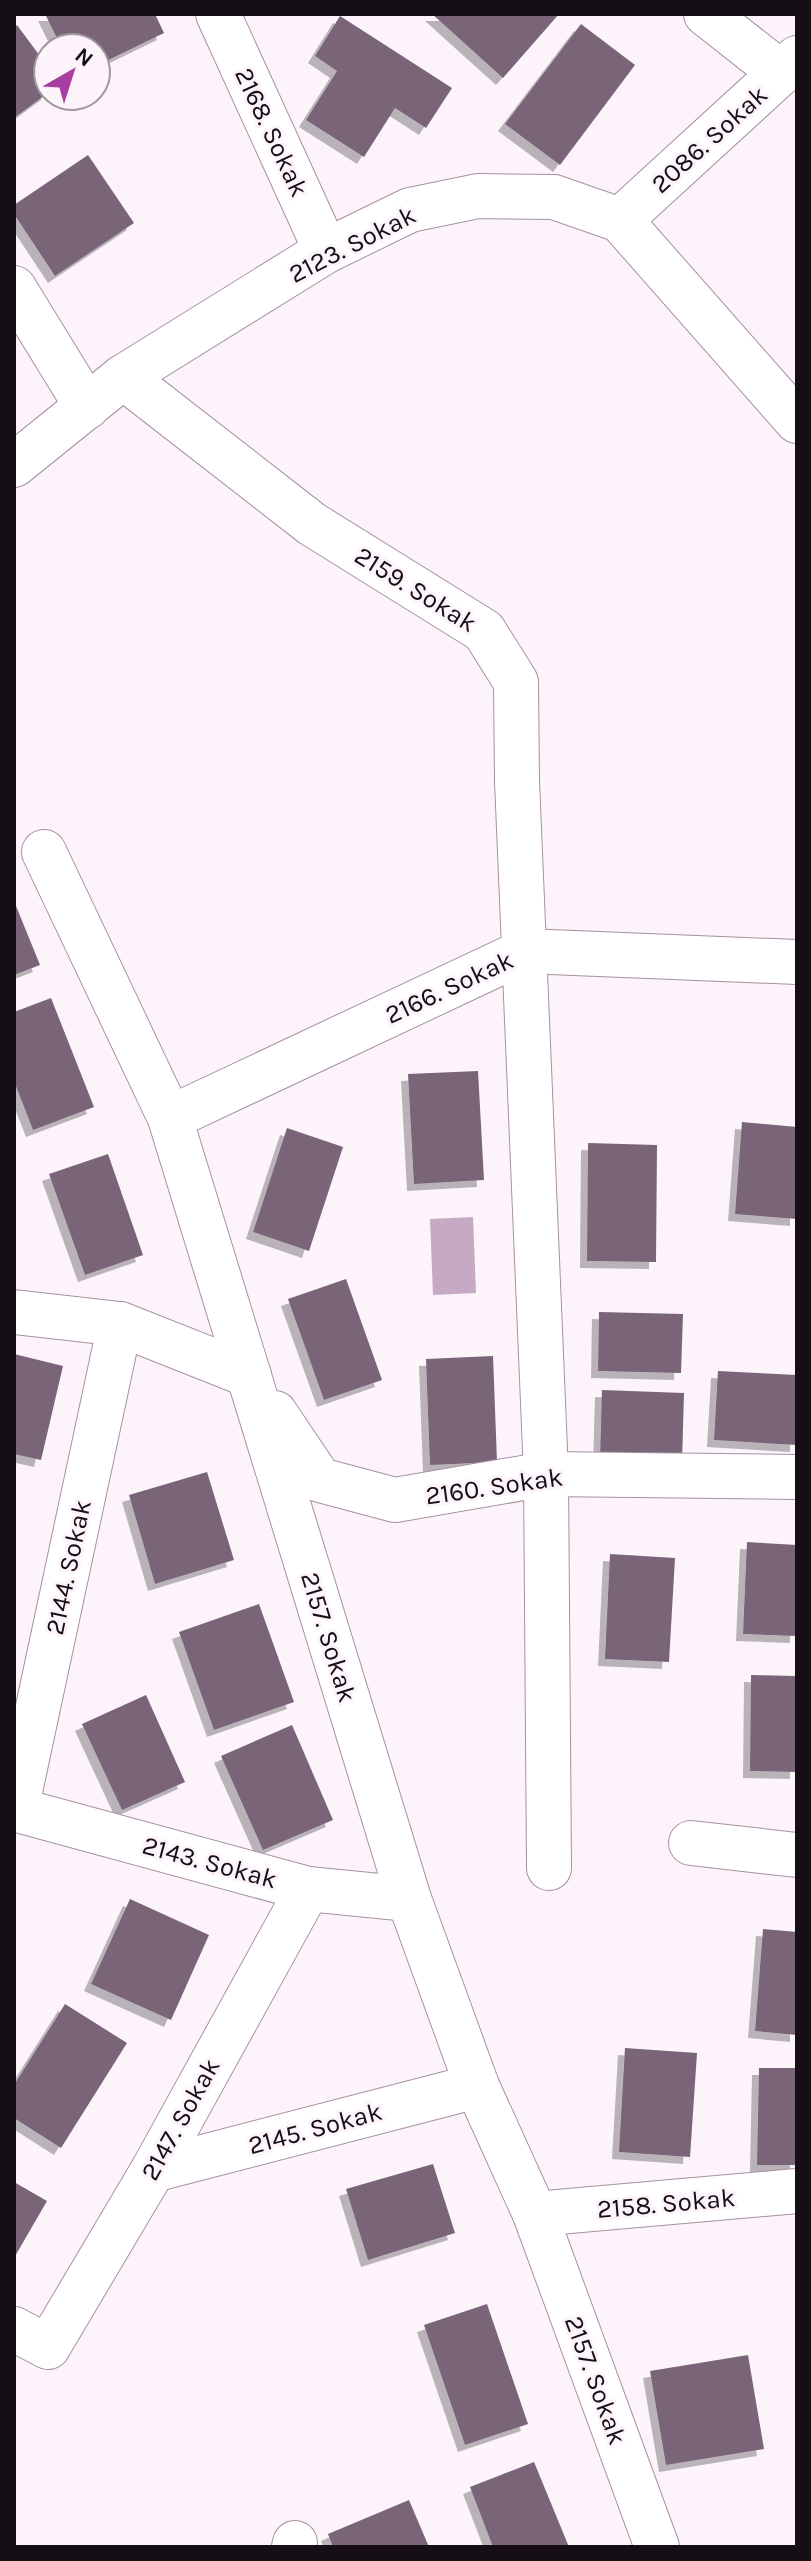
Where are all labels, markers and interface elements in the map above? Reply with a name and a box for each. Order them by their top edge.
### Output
north arrow [32,32,112,112]
text: N [70,42,98,72]
street label: 2168. Sokak [228,63,315,202]
street label: 2086. Sokak [645,79,774,200]
street label: 2123. Sokak [284,199,421,290]
street label: 2159. Sokak [349,540,482,639]
street label: 2166. Sokak [380,944,518,1031]
street label: 2160. Sokak [423,1462,565,1511]
street label: 2144. Sokak [39,1497,98,1637]
street label: 2157. Sokak [294,1568,363,1706]
street label: 2143. Sokak [139,1830,280,1895]
street label: 2147. Sokak [134,2053,227,2186]
street label: 2145. Sokak [245,2096,385,2161]
street label: 2158. Sokak [596,2182,736,2225]
street label: 2157. Sokak [558,2311,633,2449]

